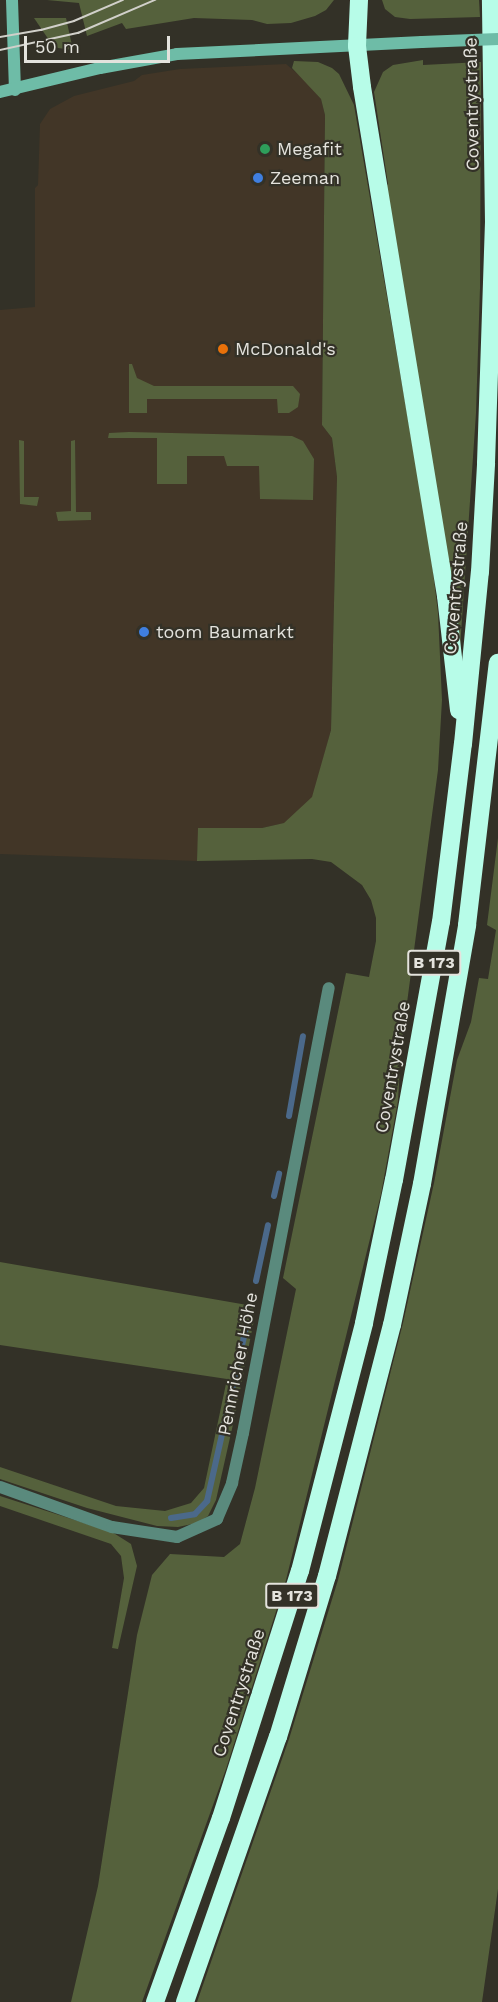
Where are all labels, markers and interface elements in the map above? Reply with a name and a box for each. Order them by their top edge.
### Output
scale bar [27,24,172,62]
text: 50 m [35,36,80,57]
street label: Coventrystraße [460,37,484,171]
place label: Megafit [277,138,342,160]
marker: Megafit [258,142,272,156]
place label: Zeeman [270,167,340,189]
marker: Zeeman [251,171,265,185]
place label: McDonald's [235,338,336,360]
marker: McDonald's [216,342,230,356]
street label: Coventrystraße [439,520,473,656]
place label: toom Baumarkt [156,621,294,643]
marker: toom Baumarkt [137,625,151,639]
road number: B 173 [407,950,461,976]
street label: Coventrystraße [371,999,415,1135]
street label: Pennricher Höhe [213,1290,263,1438]
road number: B 173 [265,1583,319,1609]
street label: Coventrystraße [208,1626,270,1760]

